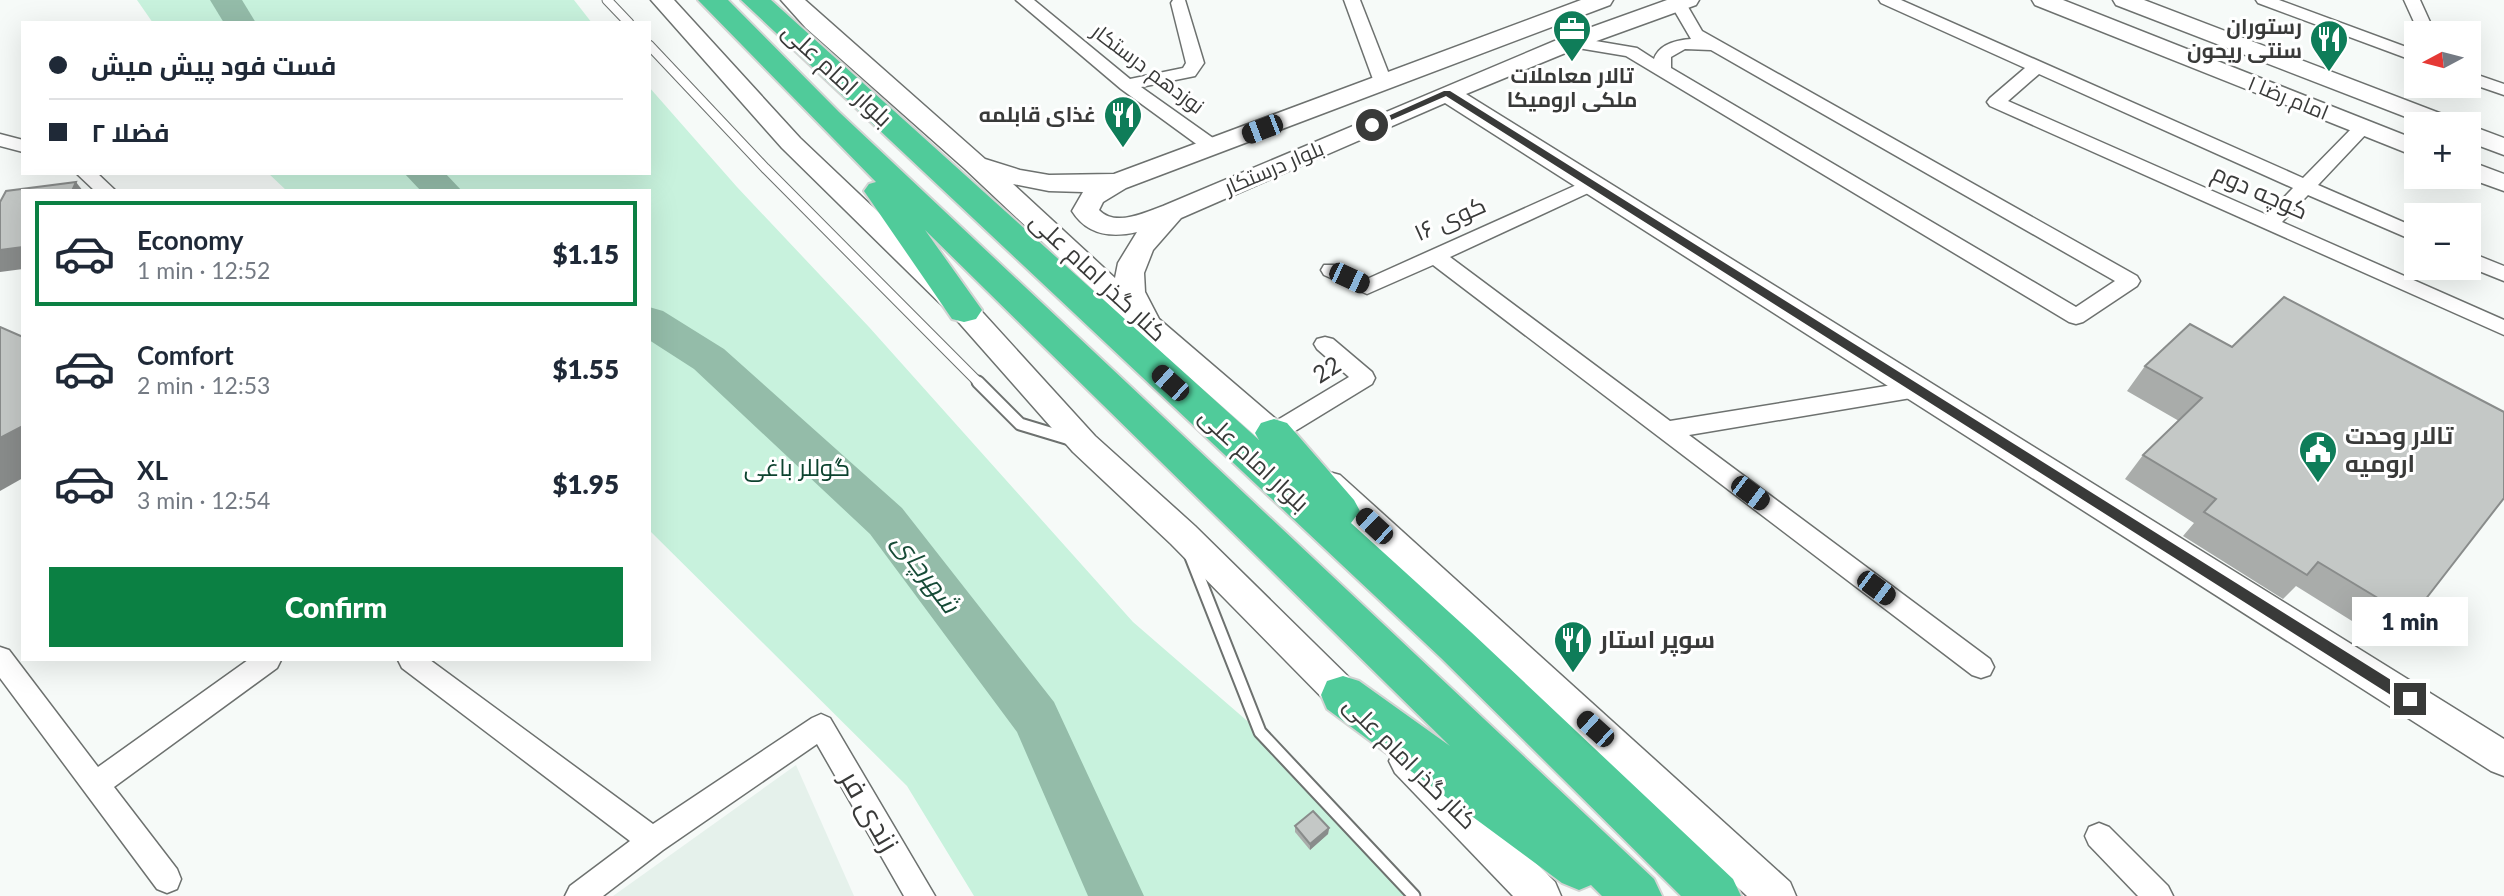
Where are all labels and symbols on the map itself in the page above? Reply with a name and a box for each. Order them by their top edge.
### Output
office icon: تالار معاملات ملکی ارومیکا [1551,8,1593,63]
place label: رستوران سنتی ریحون [2187,13,2302,64]
street label: بلوار امام علی [775,16,899,134]
street label: نوزدهم درستکار [1085,17,1210,121]
restaurant icon: رستوران سنتی ریحون [2308,18,2350,73]
north arrow [2404,21,2482,98]
place label: تالار معاملات ملکی ارومیکا [1507,62,1637,113]
street label: امام رضا ۱ [2244,69,2332,127]
restaurant icon: غذای قابلمه [1102,94,1144,149]
place label: غذای قابلمه [979,101,1096,127]
route start [1356,109,1388,141]
car [1239,112,1286,146]
street label: بلوار درستکار [1219,135,1327,200]
street label: کوچه دوم [2207,157,2313,227]
street label: کوی ۱۶ [1409,189,1490,247]
street label: کنار گذر امام علی [1023,205,1173,349]
car [1326,260,1373,296]
street label: 22 [1307,349,1346,388]
car [1148,361,1193,405]
street label: بلوار امام علی [1192,401,1316,519]
place label: تالار وحدت ارومیه [2345,420,2454,478]
public building icon: تالار وحدت ارومیه [2297,429,2339,484]
park label: گوللر باغی [744,452,850,482]
car [1727,472,1774,514]
car [1352,504,1397,548]
water label: شهرچای [885,526,968,620]
car [1853,567,1900,609]
callout: 1 min [2352,598,2468,646]
restaurant icon: سوپر استار [1552,619,1594,674]
place label: سوپر استار [1599,624,1715,657]
route end [2394,683,2426,715]
street label: کنار گذر امام علی [1336,689,1484,837]
car [1573,707,1618,751]
street label: زندی فر [832,762,907,857]

